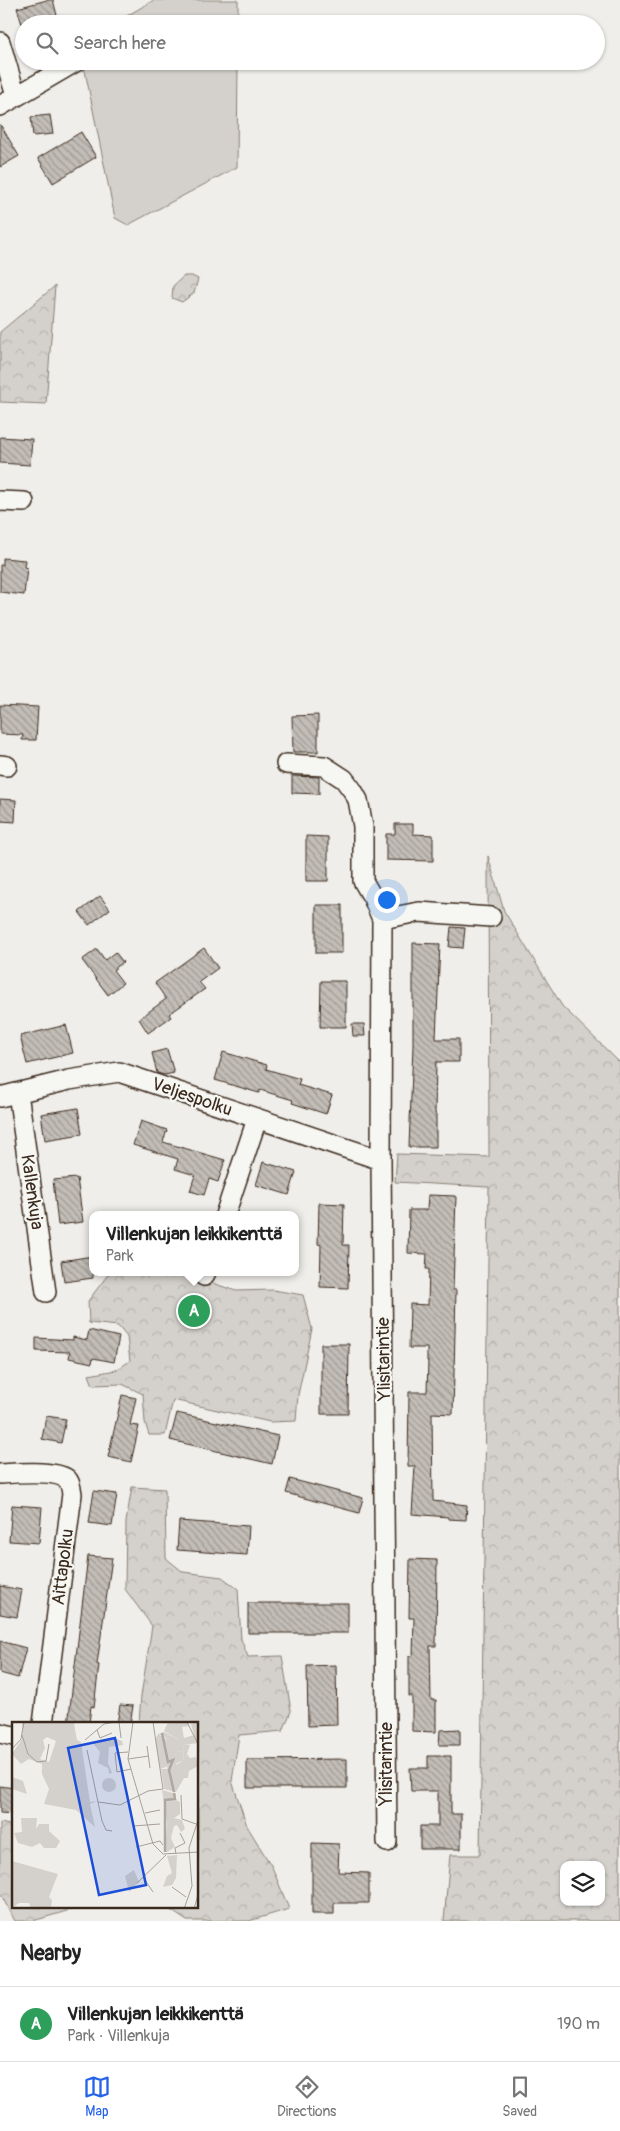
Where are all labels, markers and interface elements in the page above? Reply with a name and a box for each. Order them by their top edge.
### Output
search box [15,15,605,70]
icon: search [33,29,61,57]
text: Search here [73,31,166,55]
your location [374,887,400,913]
street label: Veljespolku [149,1072,235,1122]
street label: Kallenkuja [15,1153,49,1231]
popup [89,1211,299,1276]
text: Villenkujan leikkikenttä [106,1222,282,1246]
text: Park [106,1246,134,1266]
pin: A [178,1292,210,1330]
street label: Ylisitarintie [372,1317,396,1402]
street label: Aittapolku [47,1527,79,1607]
inset map [12,1722,199,1908]
street label: Ylisitarintie [375,1722,398,1807]
map controls [560,1861,605,1906]
button: layers [560,1861,605,1906]
text: Nearby [20,1940,81,1967]
text: Villenkujan leikkikenttä [67,2002,244,2026]
text: A [31,2014,41,2034]
text: 190 m [557,2014,600,2034]
text: Park · Villenkuja [67,2026,170,2046]
tab: Map [83,2073,111,2120]
tab: Directions [277,2073,336,2120]
tab: Saved [502,2073,537,2120]

